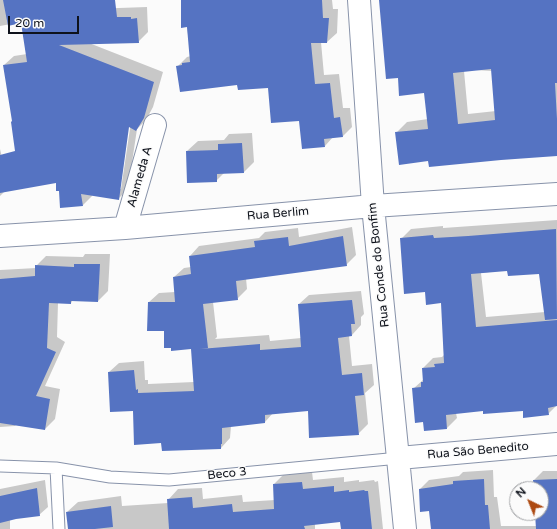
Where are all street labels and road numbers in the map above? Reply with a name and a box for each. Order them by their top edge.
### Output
street label: Alameda A [124,145,156,209]
street label: Rua Conde do Bonfim [365,202,393,328]
street label: Rua Berlim [246,204,310,224]
street label: Rua São Benedito [427,439,529,463]
street label: Beco 3 [207,465,247,483]

